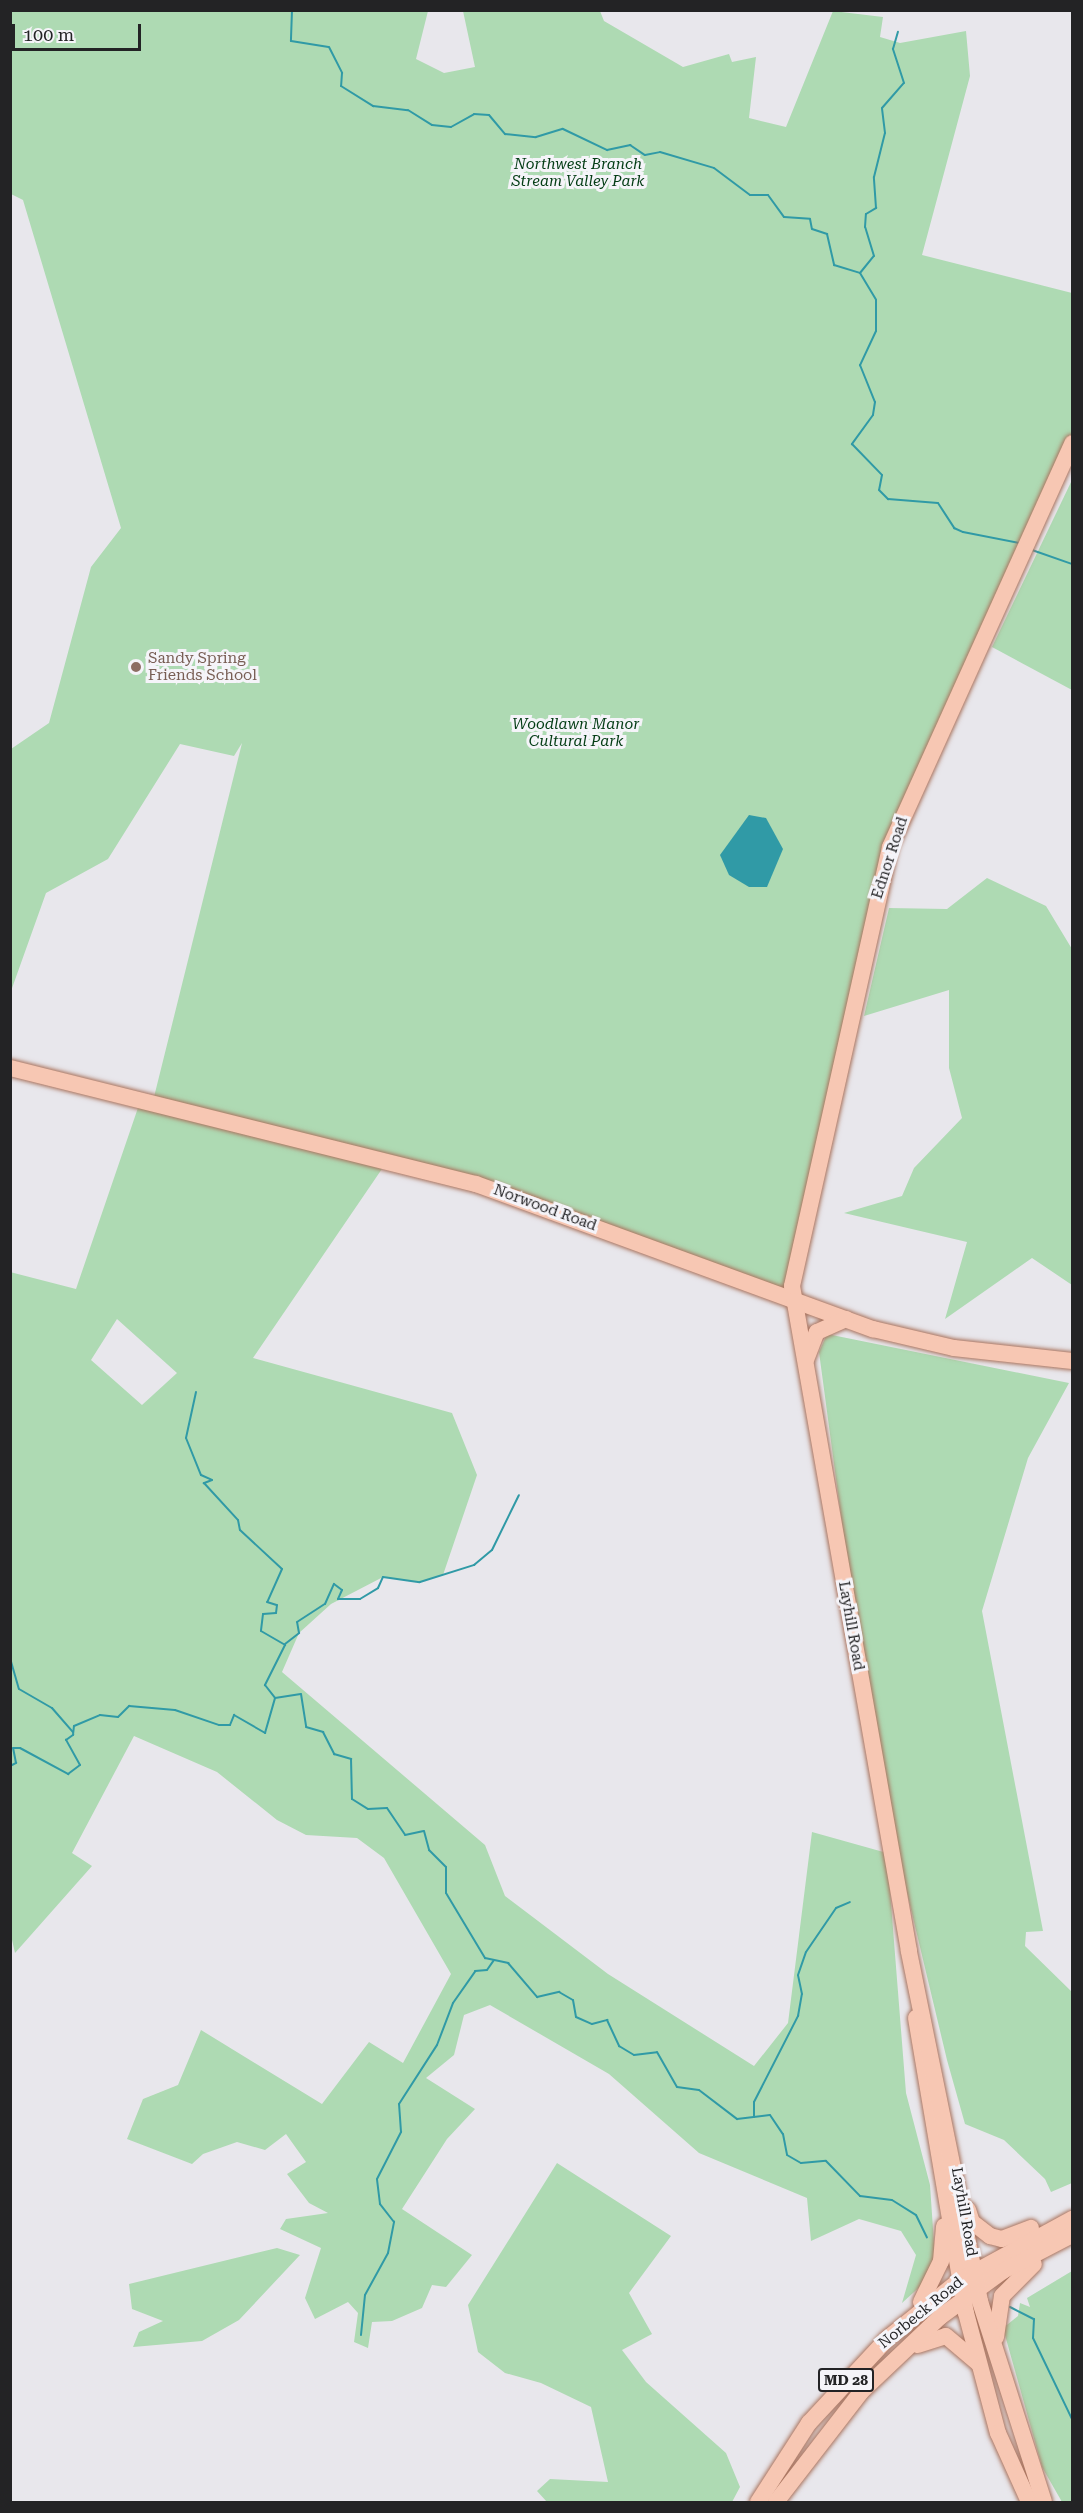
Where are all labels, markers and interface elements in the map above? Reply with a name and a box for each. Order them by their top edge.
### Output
scale bar [15,12,144,50]
text: 100 m [23,24,74,45]
park label: Northwest Branch Stream Valley Park [511,155,645,190]
place label: Sandy Spring Friends School [148,649,257,684]
marker: Sandy Spring Friends School [129,660,143,674]
park label: Woodlawn Manor Cultural Park [512,715,640,750]
street label: Ednor Road [868,815,912,901]
street label: Norwood Road [491,1181,599,1235]
street label: Layhill Road [834,1580,868,1672]
street label: Layhill Road [947,2166,981,2258]
street label: Norbeck Road [875,2273,967,2353]
road number: MD 28 [818,2369,874,2391]

